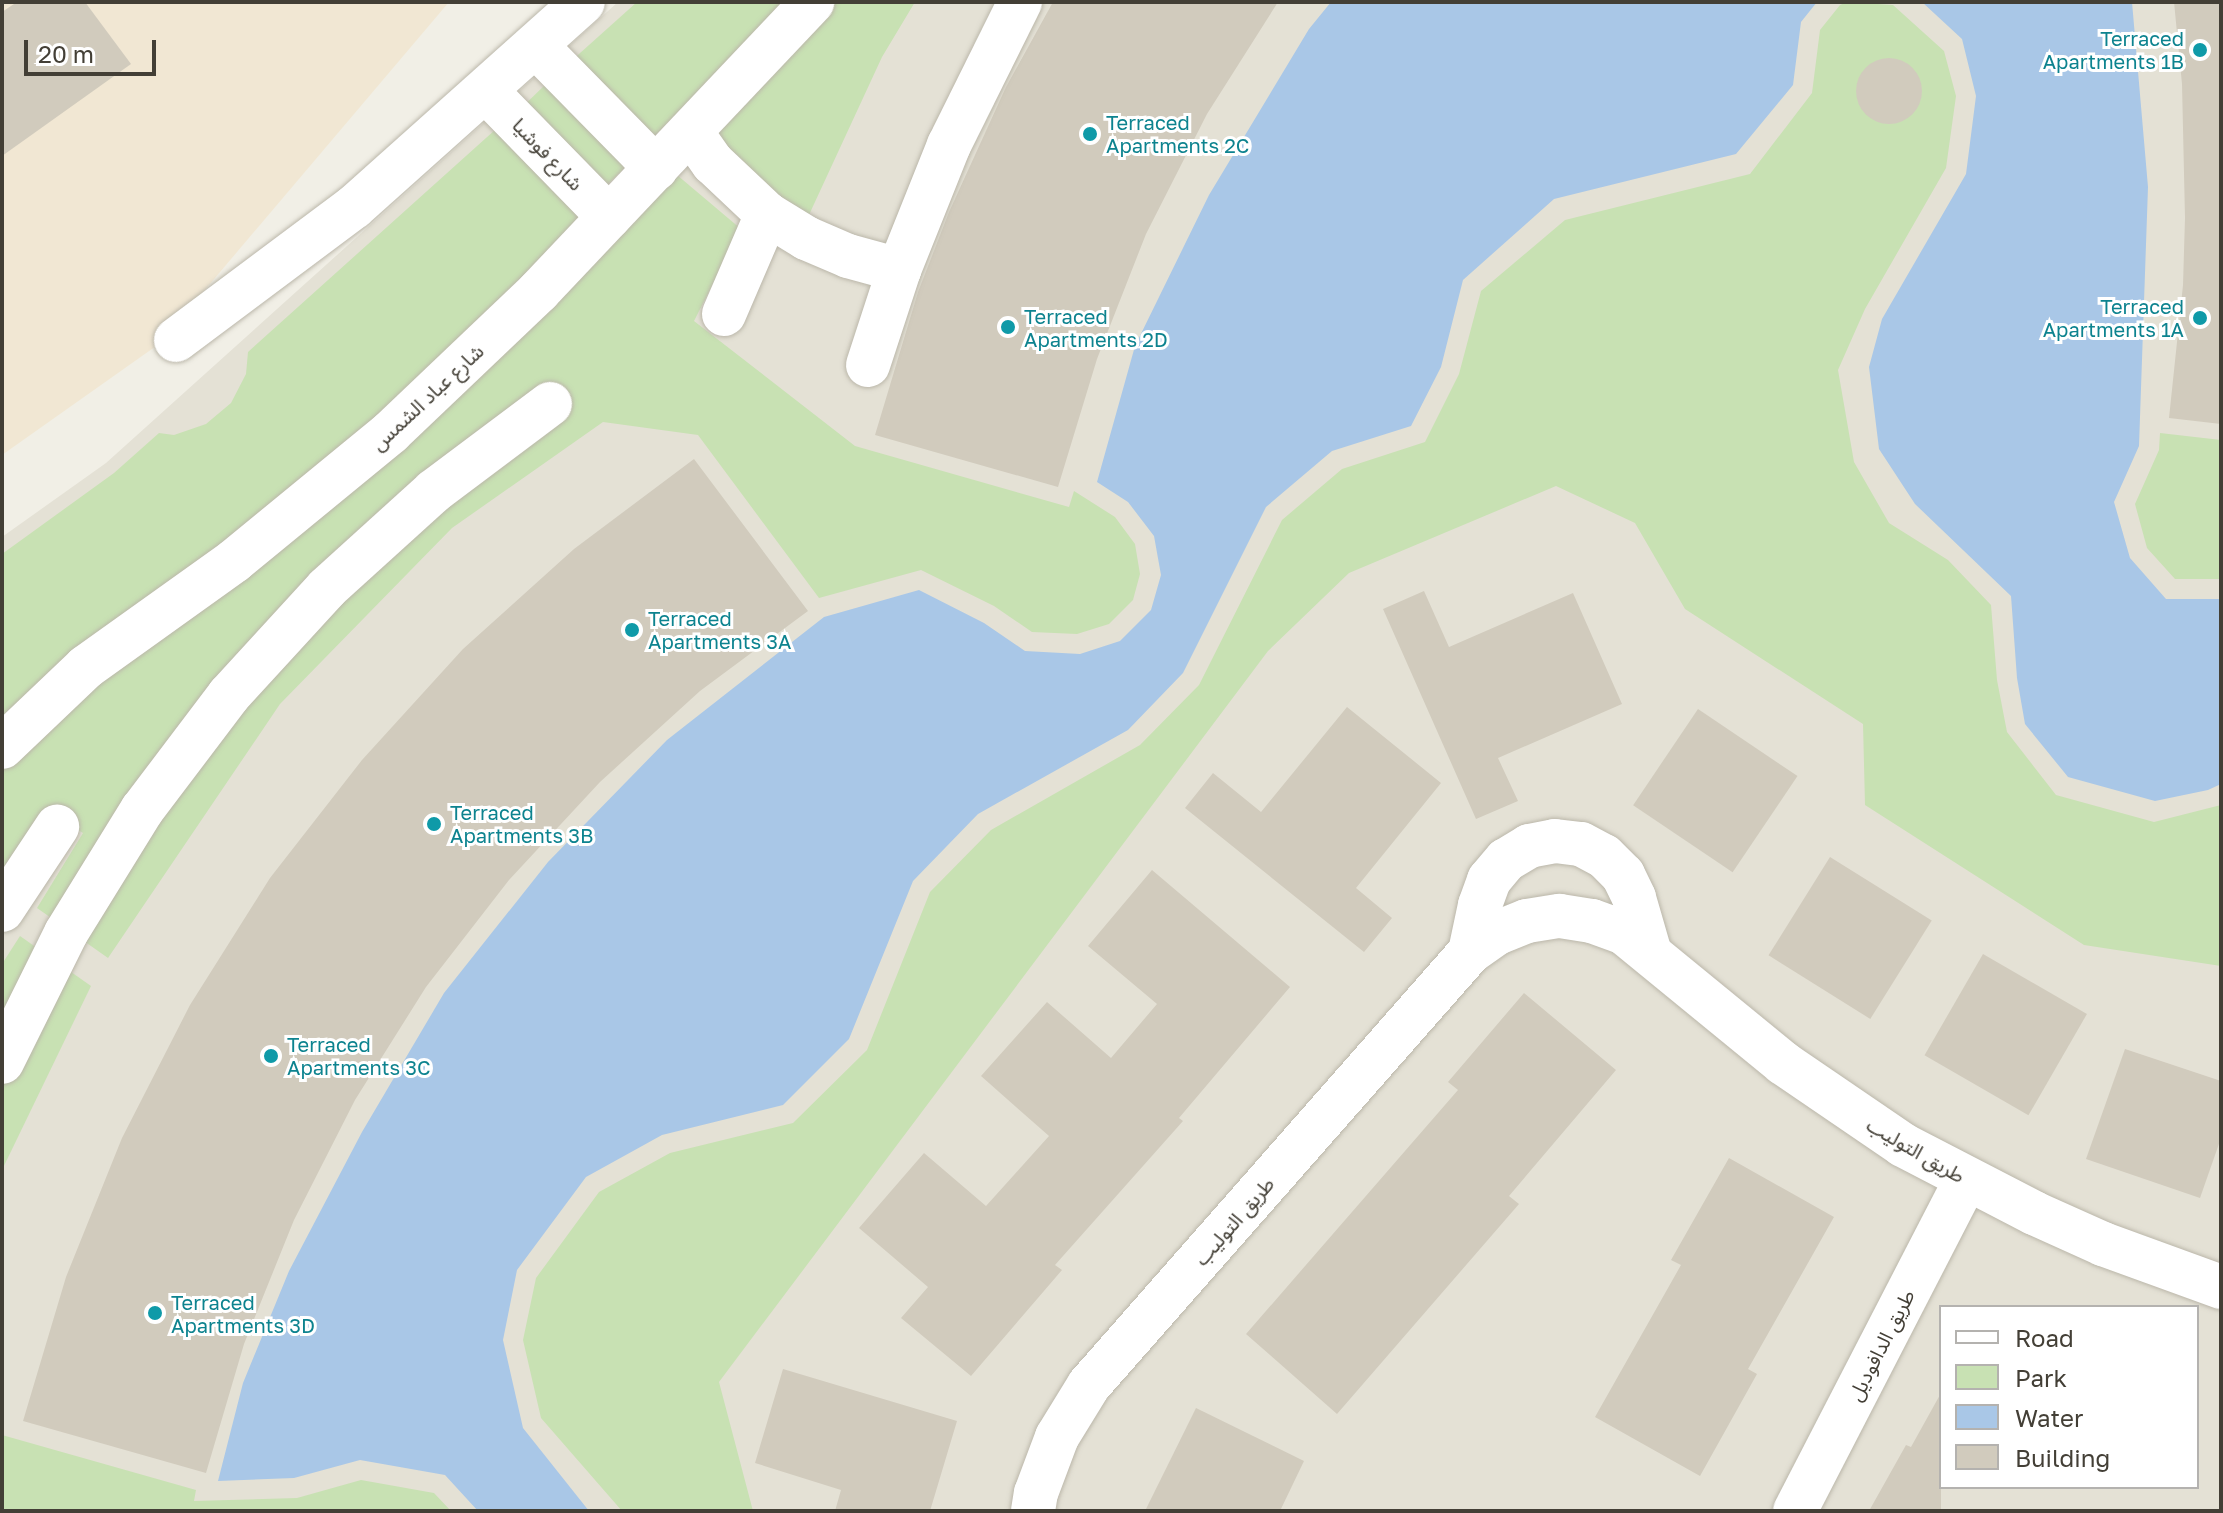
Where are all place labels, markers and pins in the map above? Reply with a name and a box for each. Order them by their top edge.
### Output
place label: Terraced Apartments 1B [2043,26,2184,73]
marker: Terraced Apartments 1B [2191,41,2209,59]
place label: Terraced Apartments 2C [1106,110,1249,157]
marker: Terraced Apartments 2C [1081,125,1099,143]
place label: Terraced Apartments 1A [2043,294,2184,341]
place label: Terraced Apartments 2D [1024,304,1168,351]
marker: Terraced Apartments 1A [2191,309,2209,327]
marker: Terraced Apartments 2D [999,318,1017,336]
place label: Terraced Apartments 3A [648,606,791,653]
marker: Terraced Apartments 3A [623,621,641,639]
place label: Terraced Apartments 3B [450,800,593,847]
marker: Terraced Apartments 3B [425,815,443,833]
place label: Terraced Apartments 3C [287,1032,430,1079]
marker: Terraced Apartments 3C [262,1047,280,1065]
place label: Terraced Apartments 3D [171,1290,315,1337]
marker: Terraced Apartments 3D [146,1304,164,1322]

